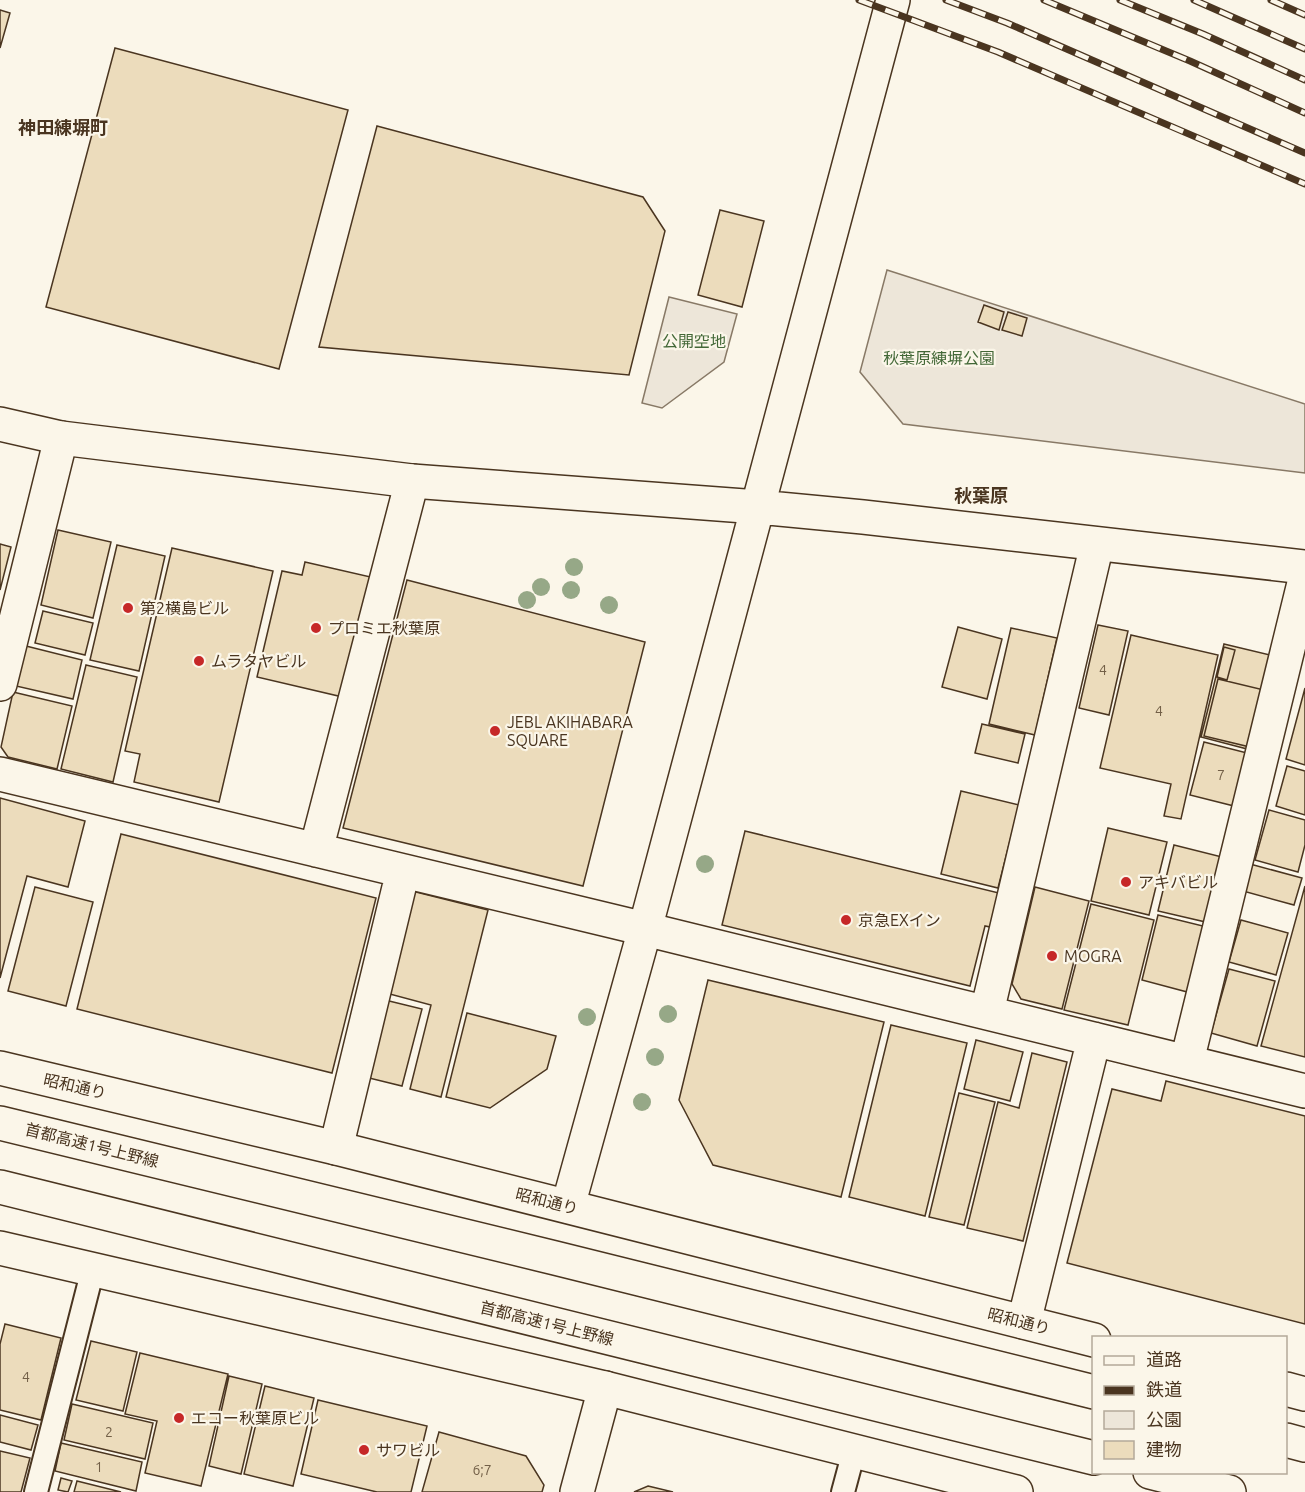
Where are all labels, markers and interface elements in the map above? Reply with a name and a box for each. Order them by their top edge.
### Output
district label: 神田練塀町 [18,117,108,137]
park label: 公開空地 [662,332,726,350]
park label: 秋葉原練塀公園 [883,349,995,367]
district label: 秋葉原 [954,485,1008,505]
place label: 第2横島ビル [140,599,229,617]
marker: 第2横島ビル [121,601,135,615]
place label: プロミエ秋葉原 [328,619,440,637]
marker: プロミエ秋葉原 [309,621,323,635]
place label: ムラタヤビル [211,652,306,670]
marker: ムラタヤビル [192,654,206,668]
house number: 4 [1099,662,1107,678]
house number: 4 [1155,703,1163,719]
place label: JEBL AKIHABARA SQUARE [507,713,634,749]
marker: JEBL AKIHABARA SQUARE [488,724,502,738]
house number: 7 [1217,767,1225,783]
place label: アキバビル [1138,873,1218,891]
marker: アキバビル [1119,875,1133,889]
place label: 京急EXイン [858,911,941,929]
marker: 京急EXイン [839,913,853,927]
place label: MOGRA [1064,947,1122,965]
marker: MOGRA [1045,949,1059,963]
street label: 昭和通り [42,1070,108,1102]
street label: 首都高速1号上野線 [23,1120,161,1170]
street label: 昭和通り [514,1185,580,1217]
street label: 首都高速1号上野線 [478,1298,616,1348]
street label: 昭和通り [986,1305,1052,1337]
legend [1092,1336,1287,1474]
text: 道路 [1146,1349,1182,1369]
house number: 4 [22,1369,30,1385]
text: 鉄道 [1146,1379,1182,1399]
place label: エコー秋葉原ビル [191,1409,319,1427]
text: 公園 [1146,1409,1182,1429]
marker: エコー秋葉原ビル [172,1411,186,1425]
house number: 2 [105,1424,113,1440]
text: 建物 [1146,1439,1182,1459]
place label: サワビル [376,1441,440,1459]
marker: サワビル [357,1443,371,1457]
house number: 1 [95,1459,103,1475]
house number: 6;7 [472,1462,492,1478]

